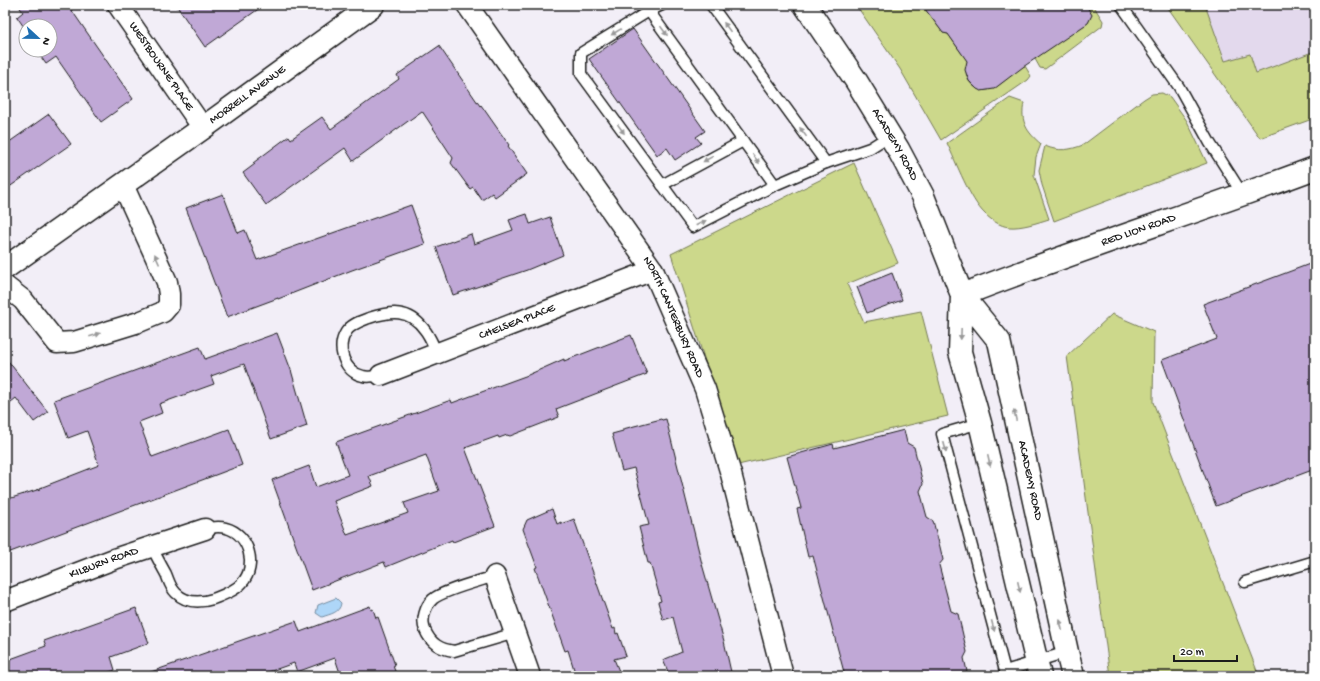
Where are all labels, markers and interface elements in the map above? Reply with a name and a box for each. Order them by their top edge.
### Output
north arrow [18,18,58,58]
street label: WESTBOURNE PLACE [125,20,196,114]
one-way arrow [723,21,731,32]
one-way arrow [659,26,668,37]
one-way arrow [610,28,622,35]
text: N [39,35,52,47]
street label: MORRELL AVENUE [207,63,289,128]
street label: ACADEMY ROAD [868,106,921,183]
one-way arrow [617,124,625,135]
one-way arrow [799,126,807,137]
one-way arrow [752,154,760,165]
one-way arrow [702,156,714,163]
street label: RED LION ROAD [1099,211,1178,250]
one-way arrow [695,220,706,226]
one-way arrow [153,252,159,264]
street label: NORTH CANTERBURY ROAD [639,254,706,380]
street label: CHELSEA PLACE [477,301,558,343]
one-way arrow [957,328,964,340]
one-way arrow [89,332,101,338]
one-way arrow [1012,409,1018,422]
street label: ACADEMY ROAD [1014,439,1045,522]
one-way arrow [942,441,948,453]
one-way arrow [986,454,992,467]
street label: KILBURN ROAD [68,544,140,582]
one-way arrow [1016,581,1022,593]
one-way arrow [1057,618,1063,631]
one-way arrow [990,620,996,632]
scale bar [1174,637,1237,663]
text: 20 m [1180,646,1205,660]

